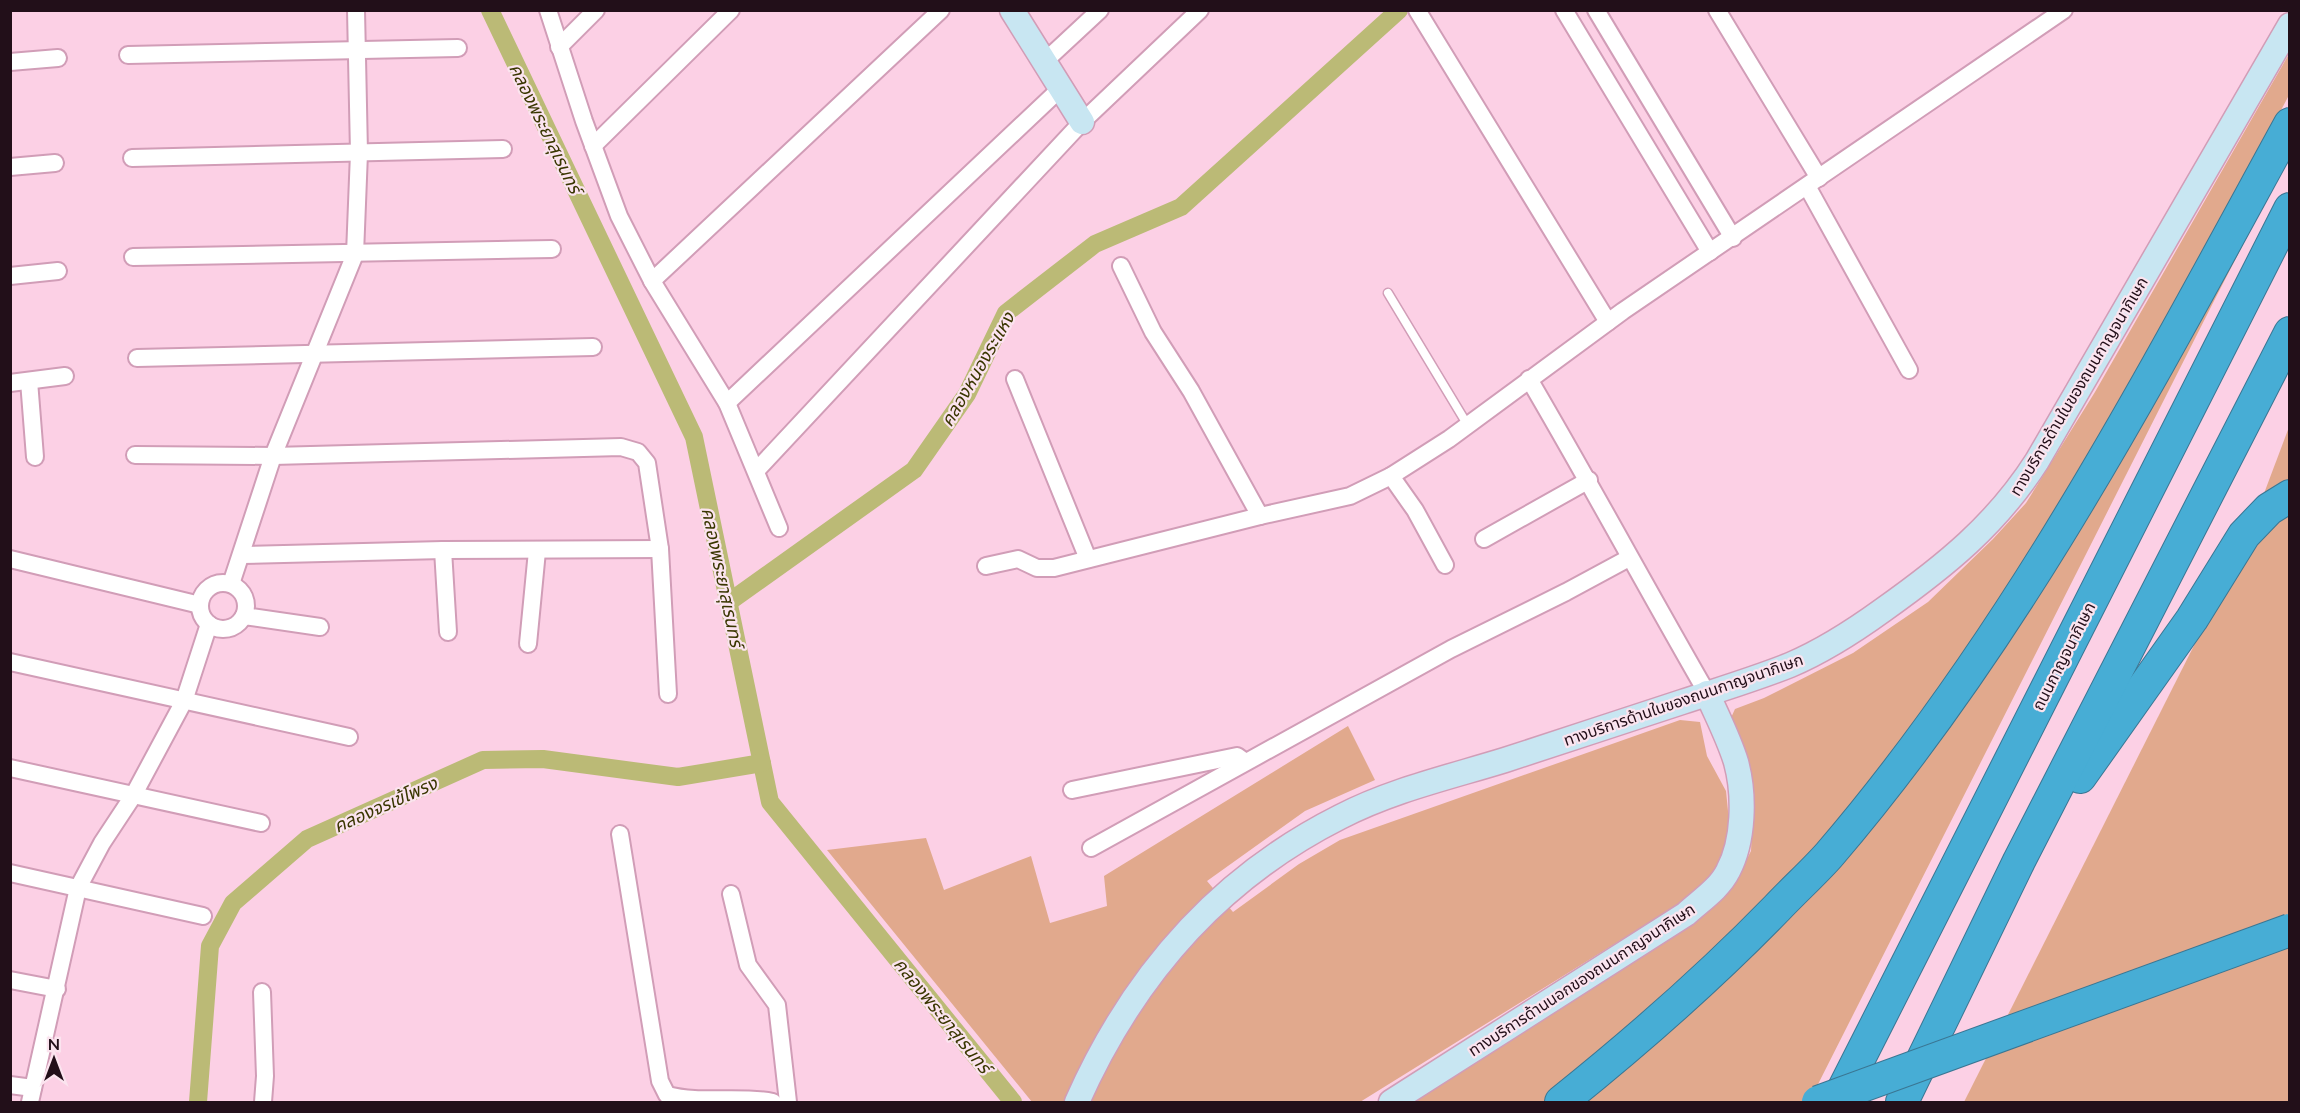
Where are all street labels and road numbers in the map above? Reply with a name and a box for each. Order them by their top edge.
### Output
street label: ทางบริการด้านในของถนนกาญจนาภิเษก [2005,273,2151,499]
street label: ถนนกาญจนาภิเษก [2028,599,2098,713]
street label: ทางบริการด้านในของถนนกาญจนาภิเษก [1561,649,1805,749]
street label: ทางบริการด้านนอกของถนนกาญจนาภิเษก [1464,899,1698,1059]

